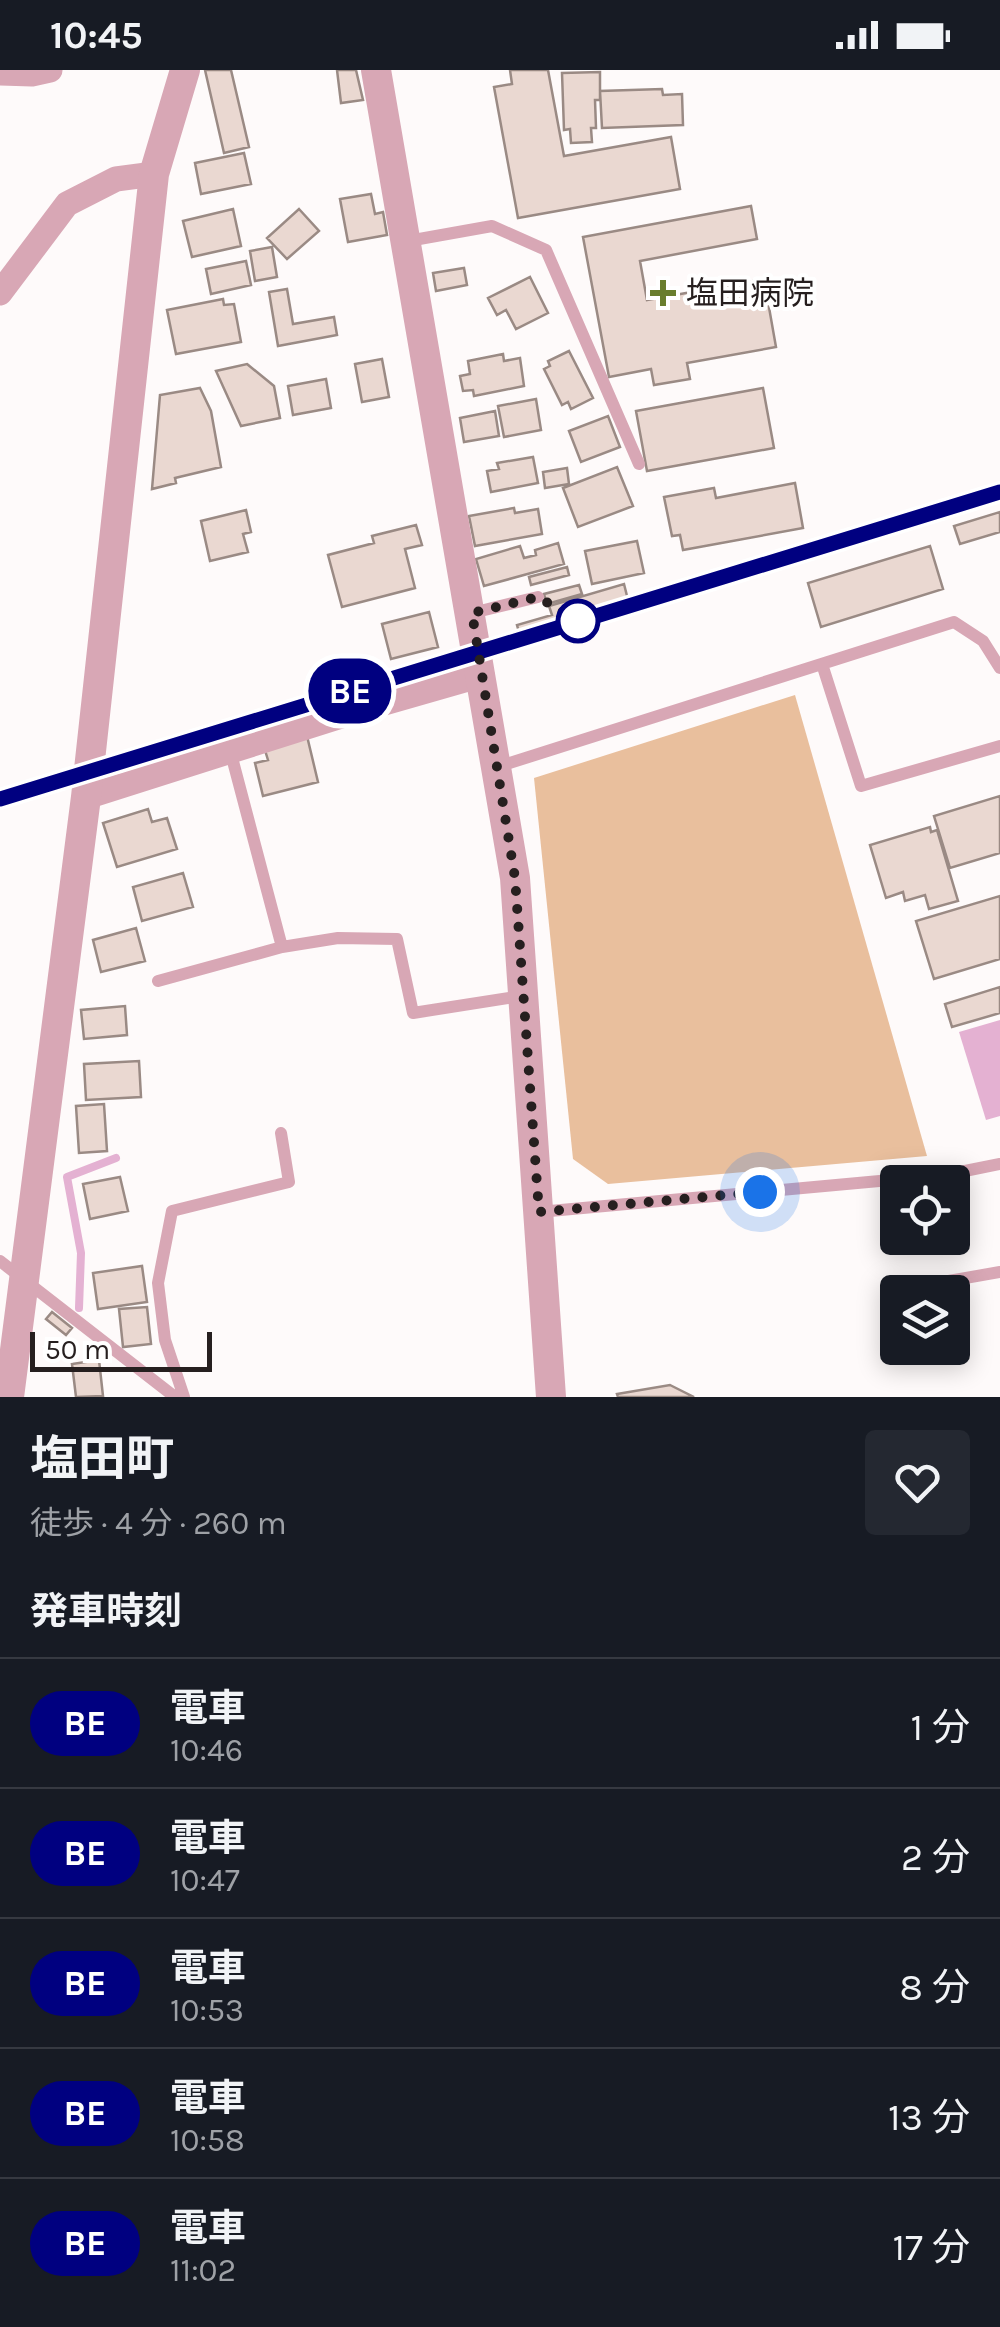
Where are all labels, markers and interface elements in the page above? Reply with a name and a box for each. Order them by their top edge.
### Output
text: 10:45 [50,13,143,58]
place label: 塩田病院 [686,275,814,312]
marker: 塩田病院 [650,280,676,306]
unlabelled marker [557,600,599,642]
line badge: BE [305,658,395,724]
text: BE [328,671,372,712]
map controls [880,1165,970,1365]
button: locate [880,1165,970,1255]
your location [735,1167,785,1217]
button: layers [880,1275,970,1365]
scale bar [30,1327,212,1372]
text: 50 m [45,1333,110,1366]
button: heart [865,1430,970,1535]
text: 塩田町 [30,1431,174,1487]
text: 徒歩 · 4 分 · 260 m [30,1505,287,1542]
text: 発車時刻 [30,1589,182,1634]
text: 電車 [170,1686,246,1731]
text: BE [63,1703,107,1744]
text: 1 分 [910,1705,970,1750]
text: 10:46 [170,1732,243,1769]
text: 電車 [170,1816,246,1861]
text: BE [63,1833,107,1874]
text: 2 分 [901,1835,970,1880]
text: 10:47 [170,1862,240,1899]
text: 電車 [170,1946,246,1991]
text: BE [63,1963,107,2004]
text: 8 分 [900,1965,970,2010]
text: 10:53 [170,1992,244,2029]
text: 電車 [170,2076,246,2121]
text: BE [63,2093,107,2134]
text: 13 分 [888,2095,970,2140]
text: 10:58 [170,2122,245,2159]
text: 電車 [170,2206,246,2251]
text: BE [63,2223,107,2264]
text: 17 分 [893,2225,970,2270]
text: 11:02 [170,2252,236,2289]

